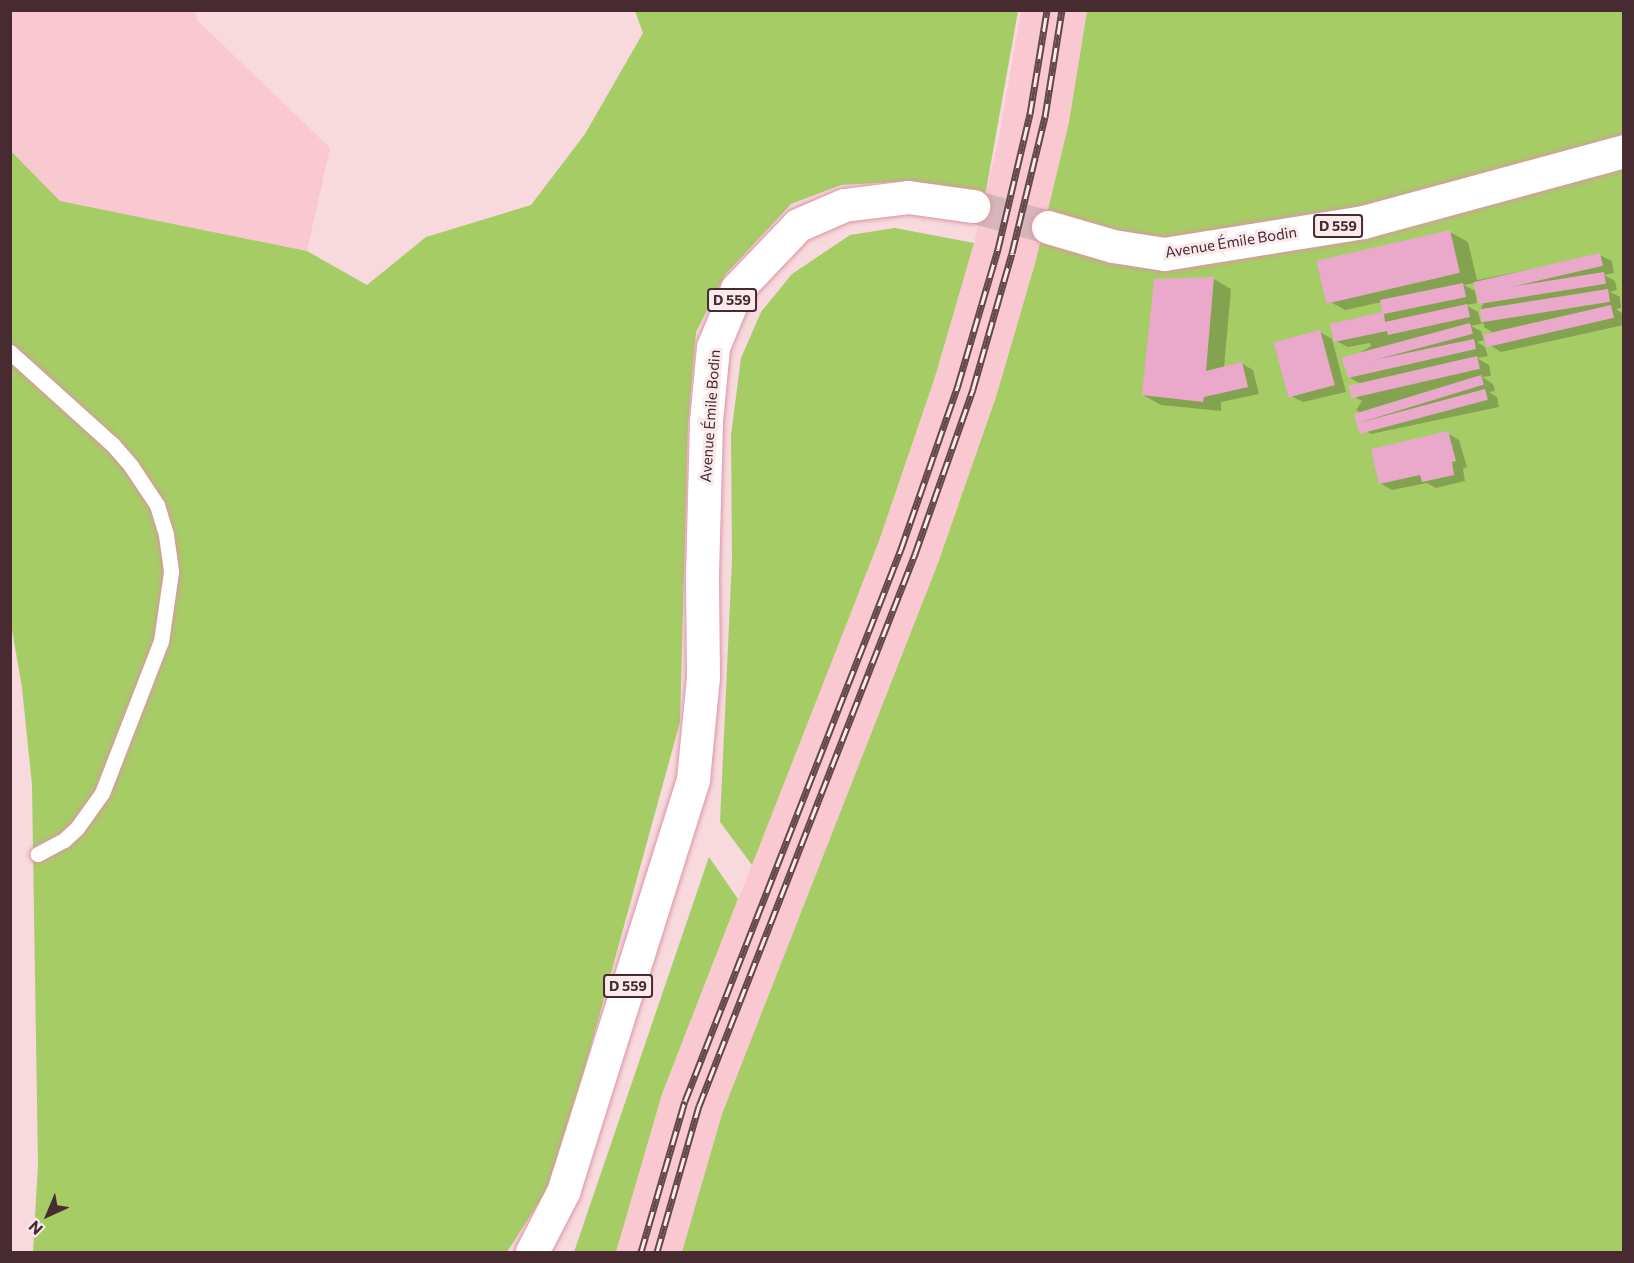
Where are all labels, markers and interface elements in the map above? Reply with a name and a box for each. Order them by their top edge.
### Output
road number: D 559 [1312,215,1364,237]
street label: Avenue Émile Bodin [1164,223,1298,261]
road number: D 559 [706,289,758,311]
street label: Avenue Émile Bodin [696,349,724,483]
road number: D 559 [602,975,654,997]
north arrow [18,1185,78,1245]
text: N [24,1217,46,1239]

